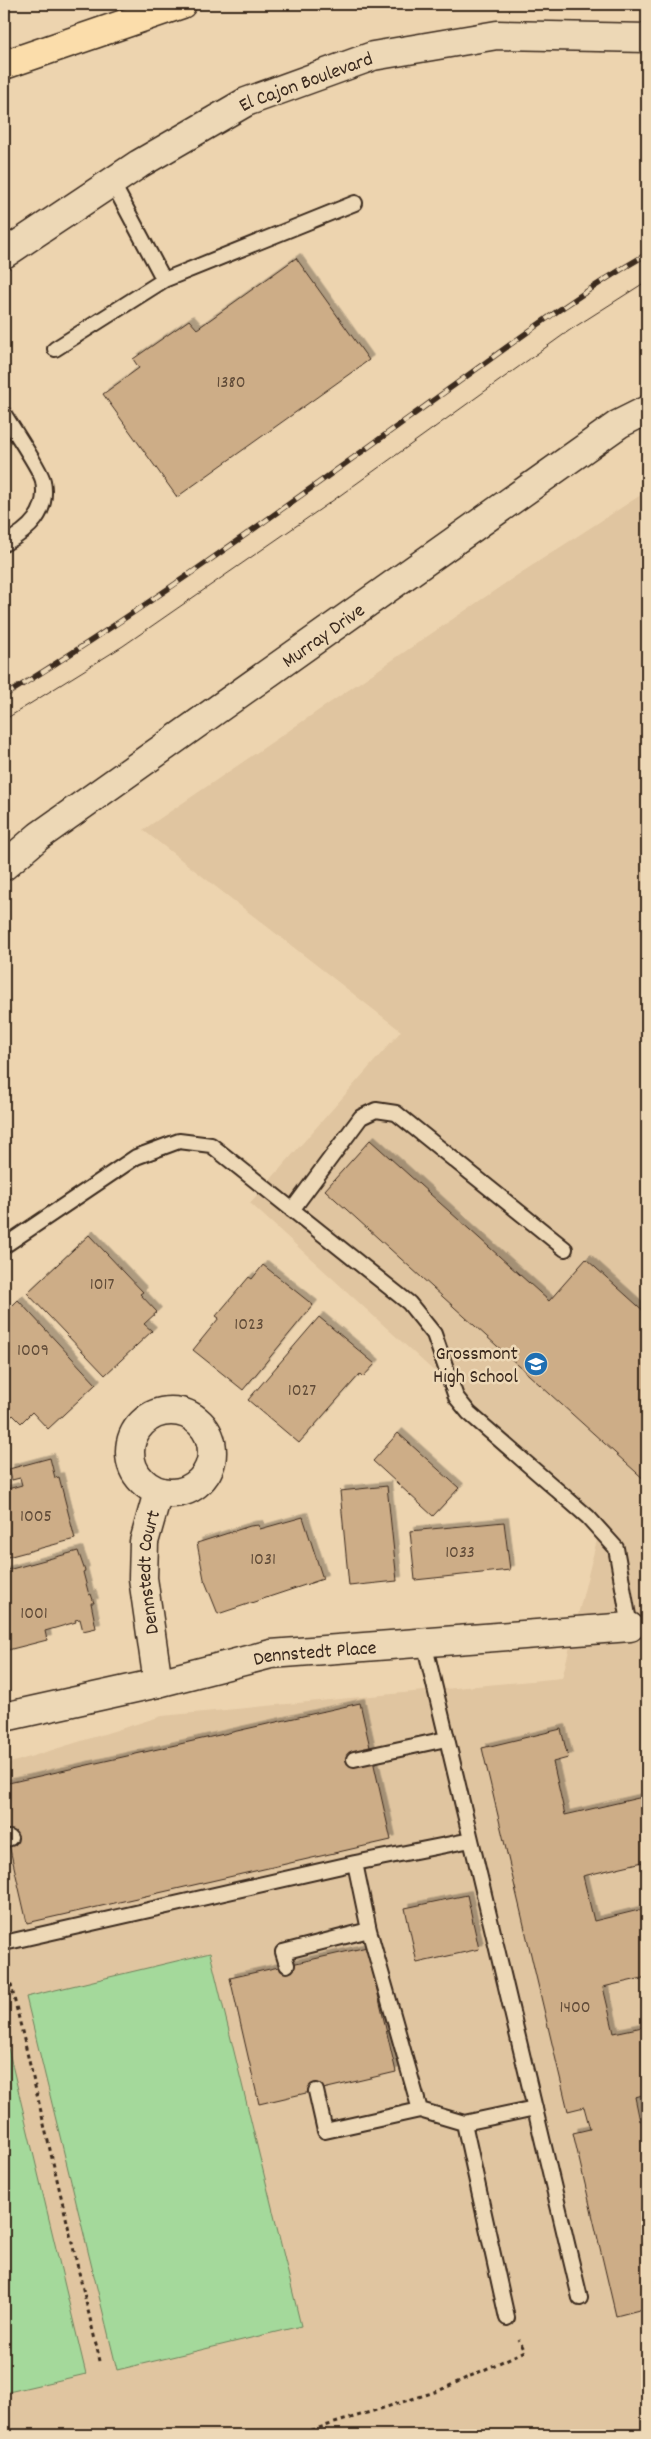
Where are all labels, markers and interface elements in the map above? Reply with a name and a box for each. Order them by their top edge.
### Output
street label: El Cajon Boulevard [234,46,377,120]
house number: 1380 [217,371,245,396]
street label: Murray Drive [277,598,372,676]
house number: 1017 [90,1273,114,1298]
house number: 1023 [234,1313,264,1338]
house number: 1009 [17,1339,49,1364]
place label: Grossmont High School [433,1341,518,1392]
school or university icon: Grossmont High School [523,1351,549,1377]
house number: 1027 [288,1379,316,1404]
house number: 1005 [20,1505,52,1530]
street label: Dennstedt Court [132,1507,169,1636]
house number: 1033 [445,1541,475,1566]
house number: 1031 [250,1548,276,1573]
house number: 1001 [20,1602,48,1627]
street label: Dennstedt Place [251,1635,378,1675]
house number: 1400 [559,1996,591,2021]

